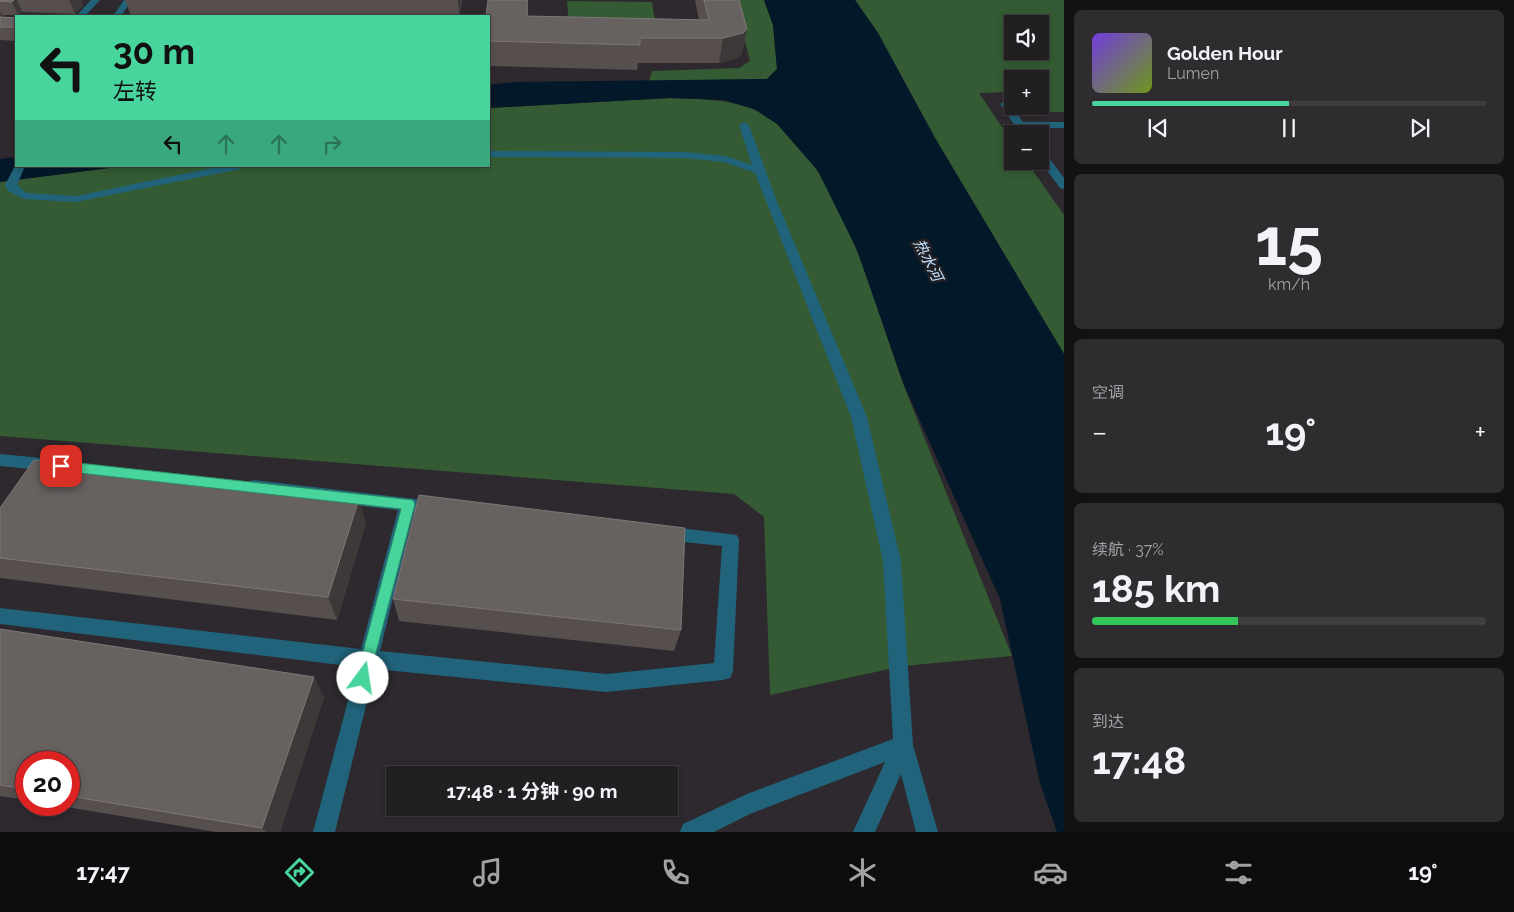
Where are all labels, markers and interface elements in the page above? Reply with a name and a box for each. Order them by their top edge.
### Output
map controls [1004,15,1049,170]
button: sound [1004,15,1049,60]
text: 30 m [113,31,195,72]
icon: left [30,35,95,100]
text: Golden Hour [1167,42,1283,64]
text: Lumen [1167,64,1219,83]
button: + [1004,70,1049,115]
text: 左转 [113,78,157,104]
icon: previous [1144,114,1172,142]
icon: pause [1275,114,1303,142]
icon: next [1406,114,1434,142]
button: − [1004,125,1049,170]
icon: left [159,130,187,158]
icon: ahead [212,130,240,158]
icon: ahead [265,130,293,158]
icon: right [318,130,346,158]
text: 15 [1255,204,1323,280]
water label: 热水河 [910,236,948,287]
text: km/h [1268,275,1310,294]
text: 空调 [1092,383,1124,402]
text: 19° [1265,409,1316,454]
text: − [1092,416,1107,449]
text: + [1474,416,1486,449]
pin [40,445,82,487]
icon: arrive [47,452,75,480]
text: 续航 · 37% [1092,540,1164,559]
text: 185 km [1092,566,1220,611]
position arrow [336,651,388,703]
text: 到达 [1092,712,1124,731]
text: 17:48 [1092,738,1186,783]
speed limit sign: 20 [15,751,80,816]
text: 17:48 · 1 分钟 · 90 m [447,780,617,802]
icon: directions [282,855,317,890]
icon: music [470,855,505,890]
icon: phone [658,855,693,890]
icon: climate [845,855,880,890]
icon: car [1033,855,1068,890]
icon: filters [1221,855,1256,890]
text: 17:47 [76,859,130,885]
text: 19° [1408,859,1438,885]

